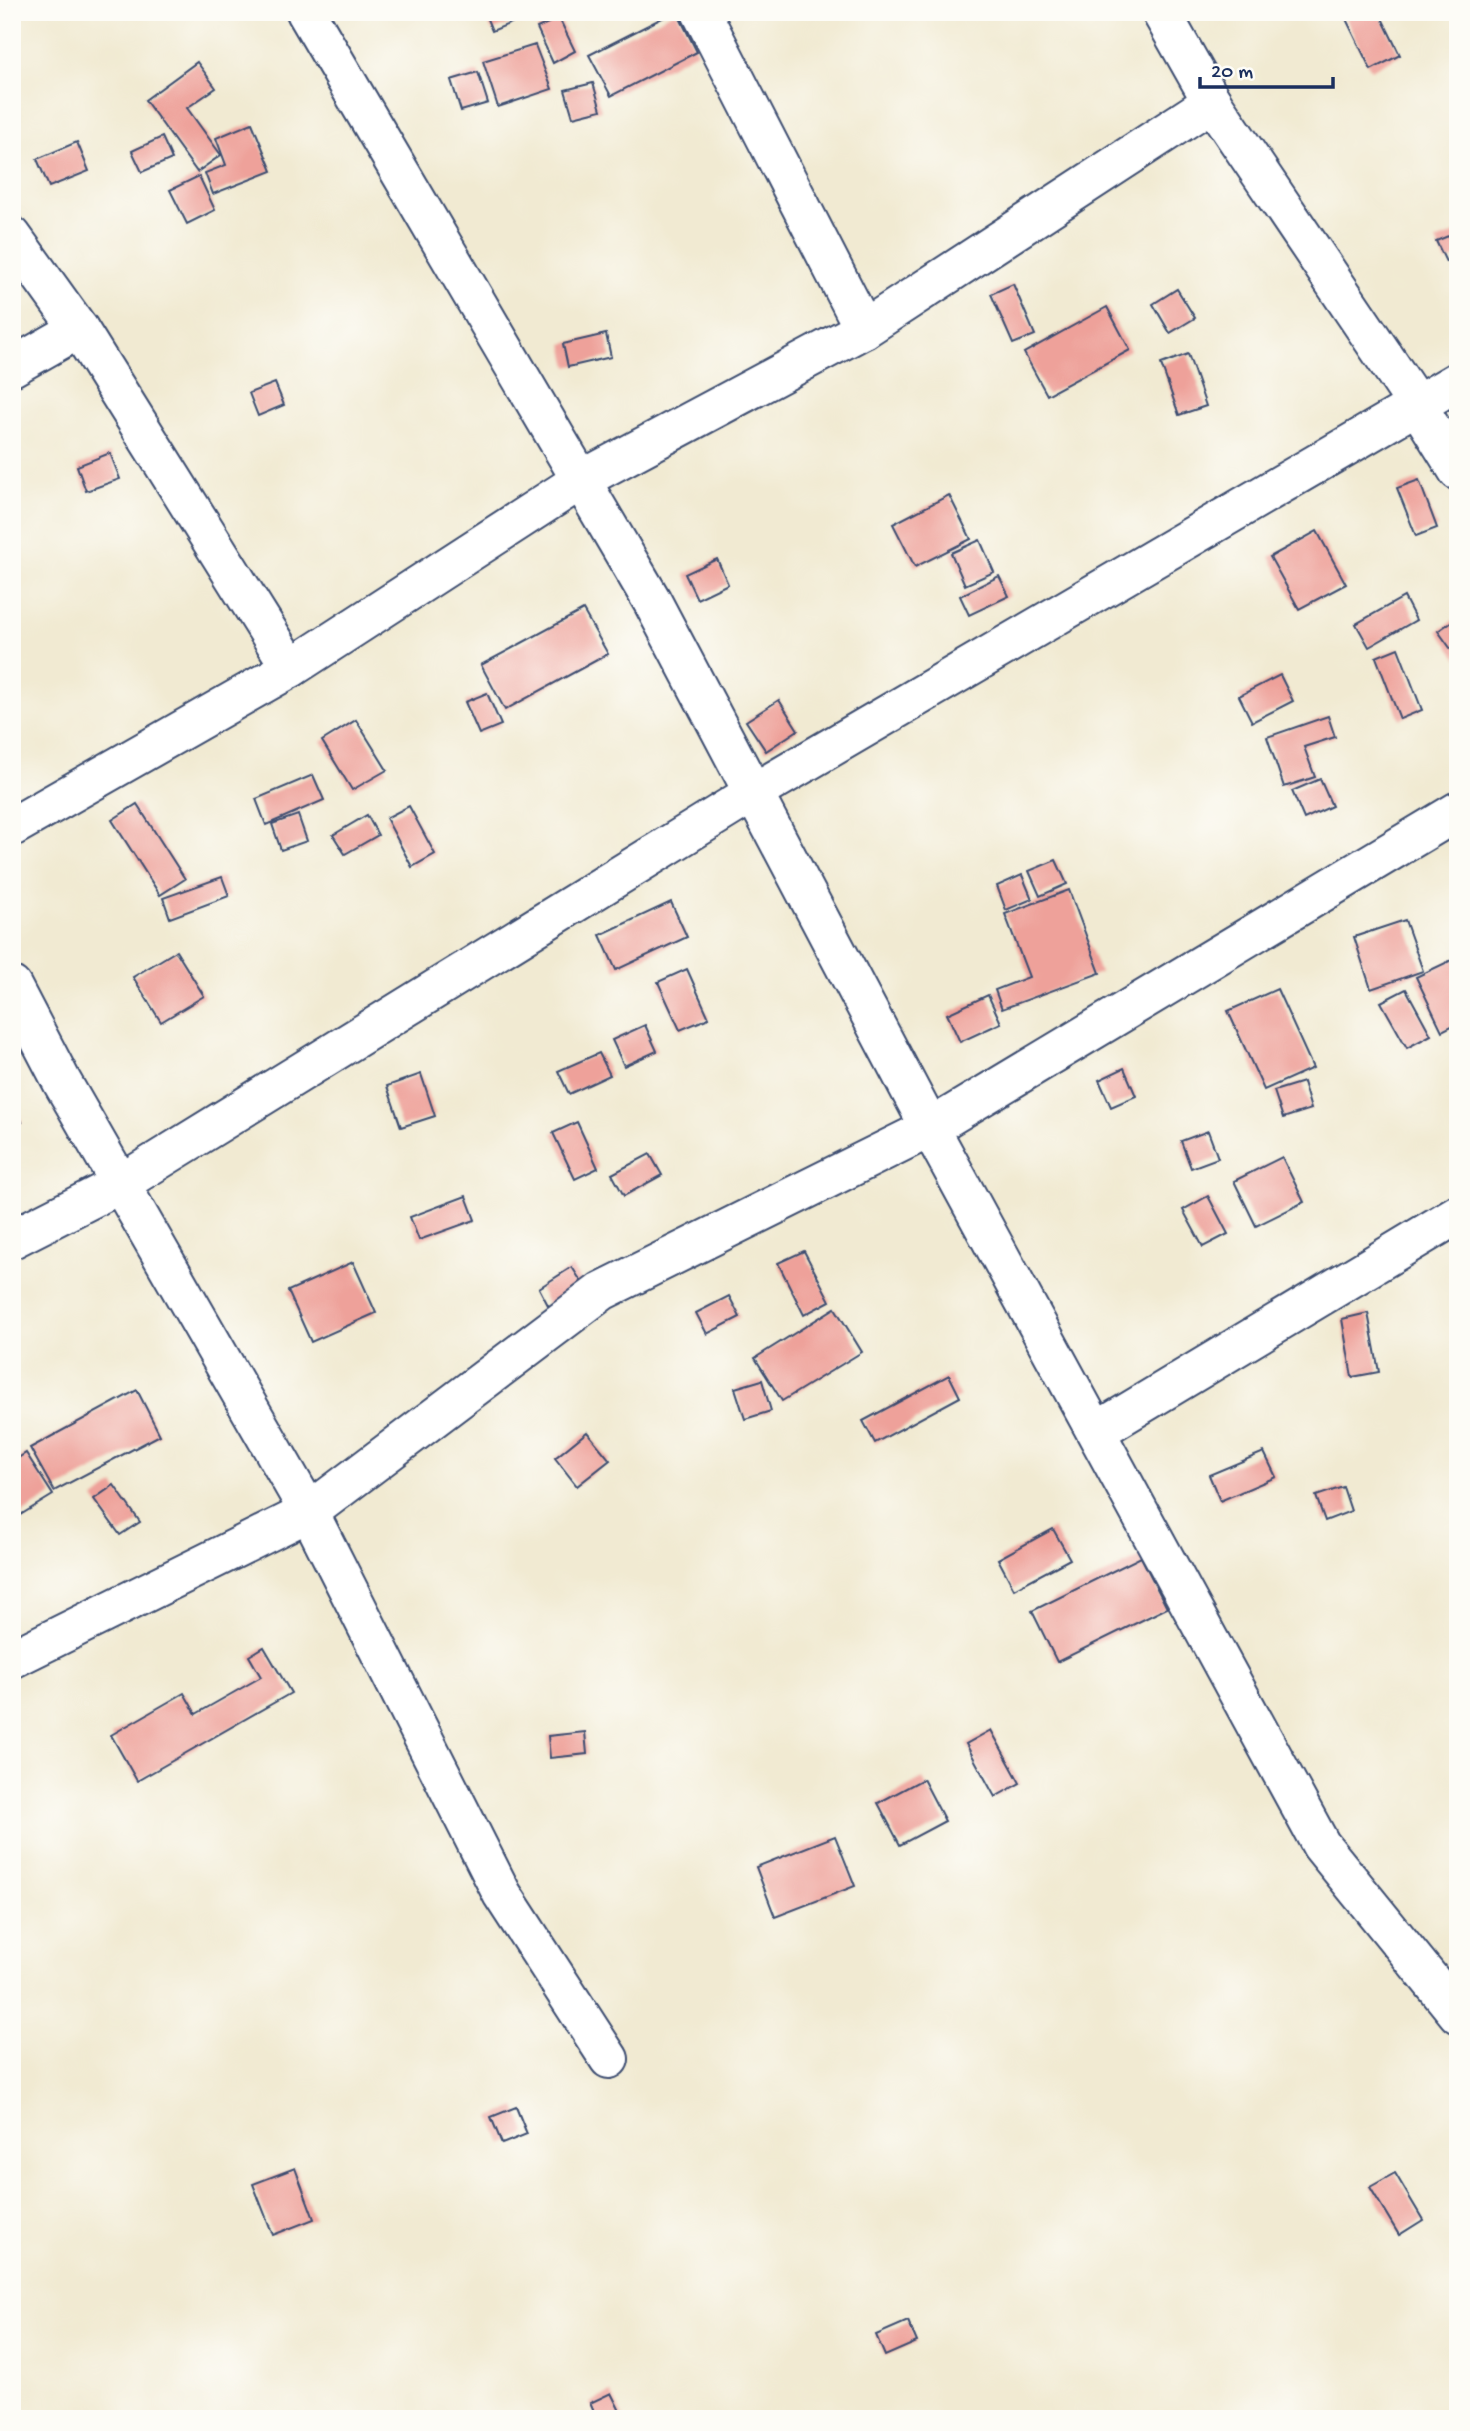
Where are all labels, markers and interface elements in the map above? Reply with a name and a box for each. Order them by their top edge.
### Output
scale bar [1200,46,1334,90]
text: 20 m [1211,61,1253,86]

